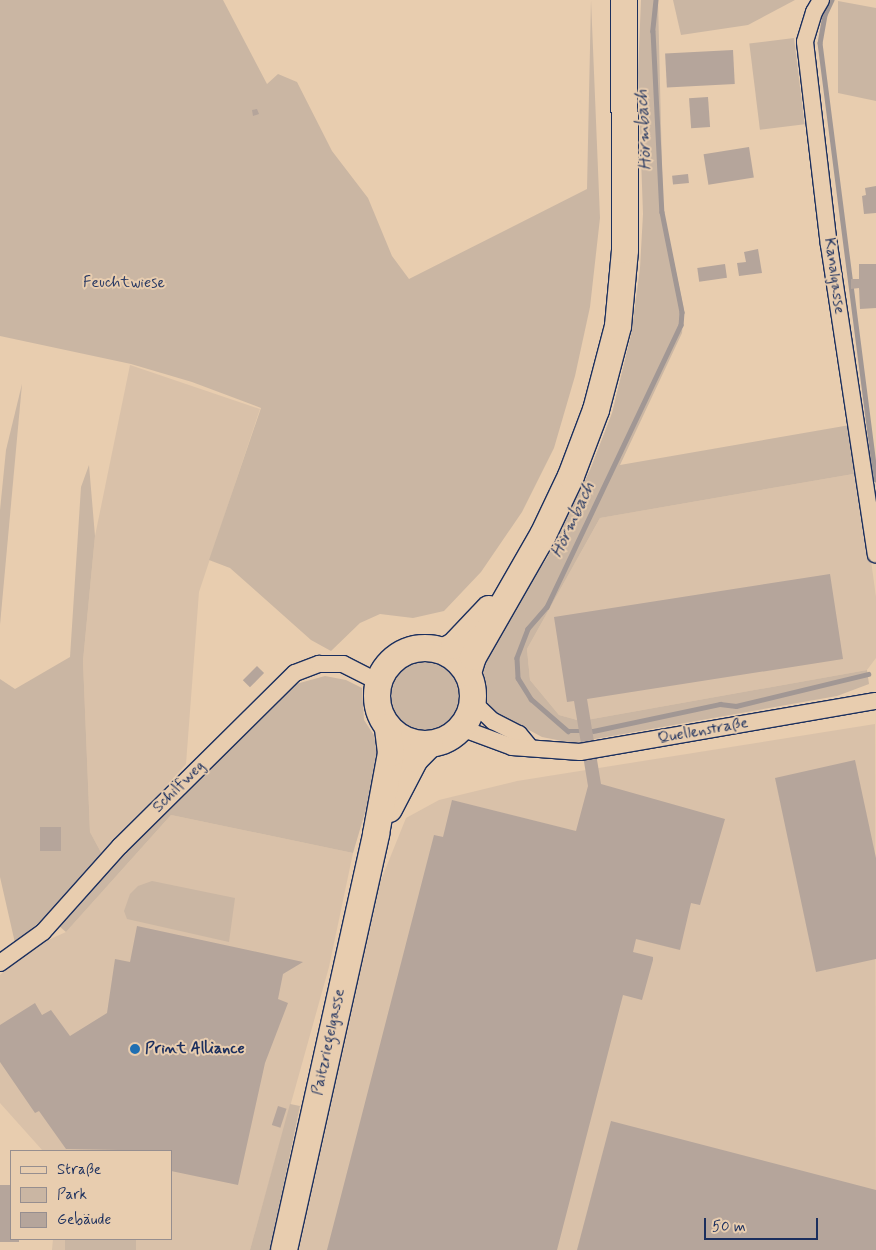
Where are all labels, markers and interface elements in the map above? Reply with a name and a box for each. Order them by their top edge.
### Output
water label: Hörmbach [631,89,657,171]
street label: Kanalgasse [819,237,849,315]
park label: Feuchtwiese [83,273,165,293]
water label: Hörmbach [546,479,600,561]
street label: Quellenstraße [656,714,750,748]
street label: Schilfweg [149,757,209,817]
street label: Paitzriegelgasse [308,987,350,1097]
place label: Print Alliance [145,1039,245,1059]
marker: Print Alliance [129,1043,141,1055]
legend [10,1150,172,1240]
text: Straße [57,1160,101,1180]
text: Park [57,1185,87,1205]
scale bar [706,1208,820,1240]
text: Gebäude [57,1210,111,1230]
text: 50 m [712,1217,746,1237]

